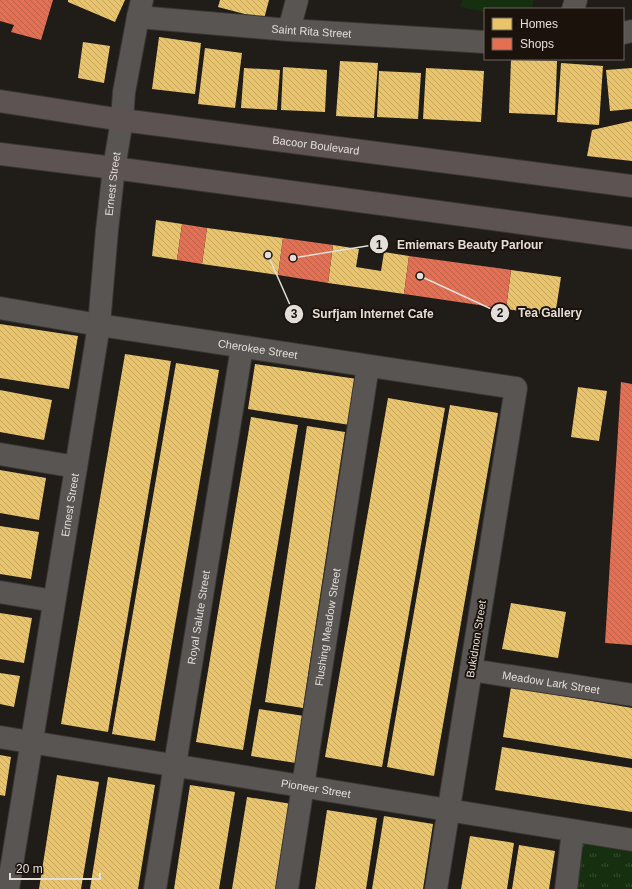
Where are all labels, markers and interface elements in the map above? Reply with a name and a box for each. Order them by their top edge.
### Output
legend [484,8,624,60]
text: Homes [520,17,558,31]
street label: Saint Rita Street [271,23,352,40]
text: Shops [520,37,554,51]
street label: Bacoor Boulevard [272,134,360,157]
street label: Ernest Street [103,151,123,217]
callout: Emiemars Beauty Parlour [369,232,551,256]
text: 1 [376,238,383,252]
text: Emiemars Beauty Parlour [397,238,543,252]
callout: Tea Gallery [490,301,590,325]
callout: Surfjam Internet Cafe [284,302,442,326]
text: 2 [497,306,504,320]
text: Tea Gallery [518,306,582,320]
text: 3 [291,307,298,321]
text: Surfjam Internet Cafe [312,307,434,321]
street label: Cherokee Street [217,337,298,361]
street label: Ernest Street [59,472,81,538]
street label: Flushing Meadow Street [313,568,343,687]
street label: Royal Salute Street [185,570,212,665]
street label: Bukidnon Street [464,599,488,679]
street label: Meadow Lark Street [501,669,601,696]
street label: Pioneer Street [280,777,352,800]
scale bar [10,855,100,881]
text: 20 m [16,862,43,876]

